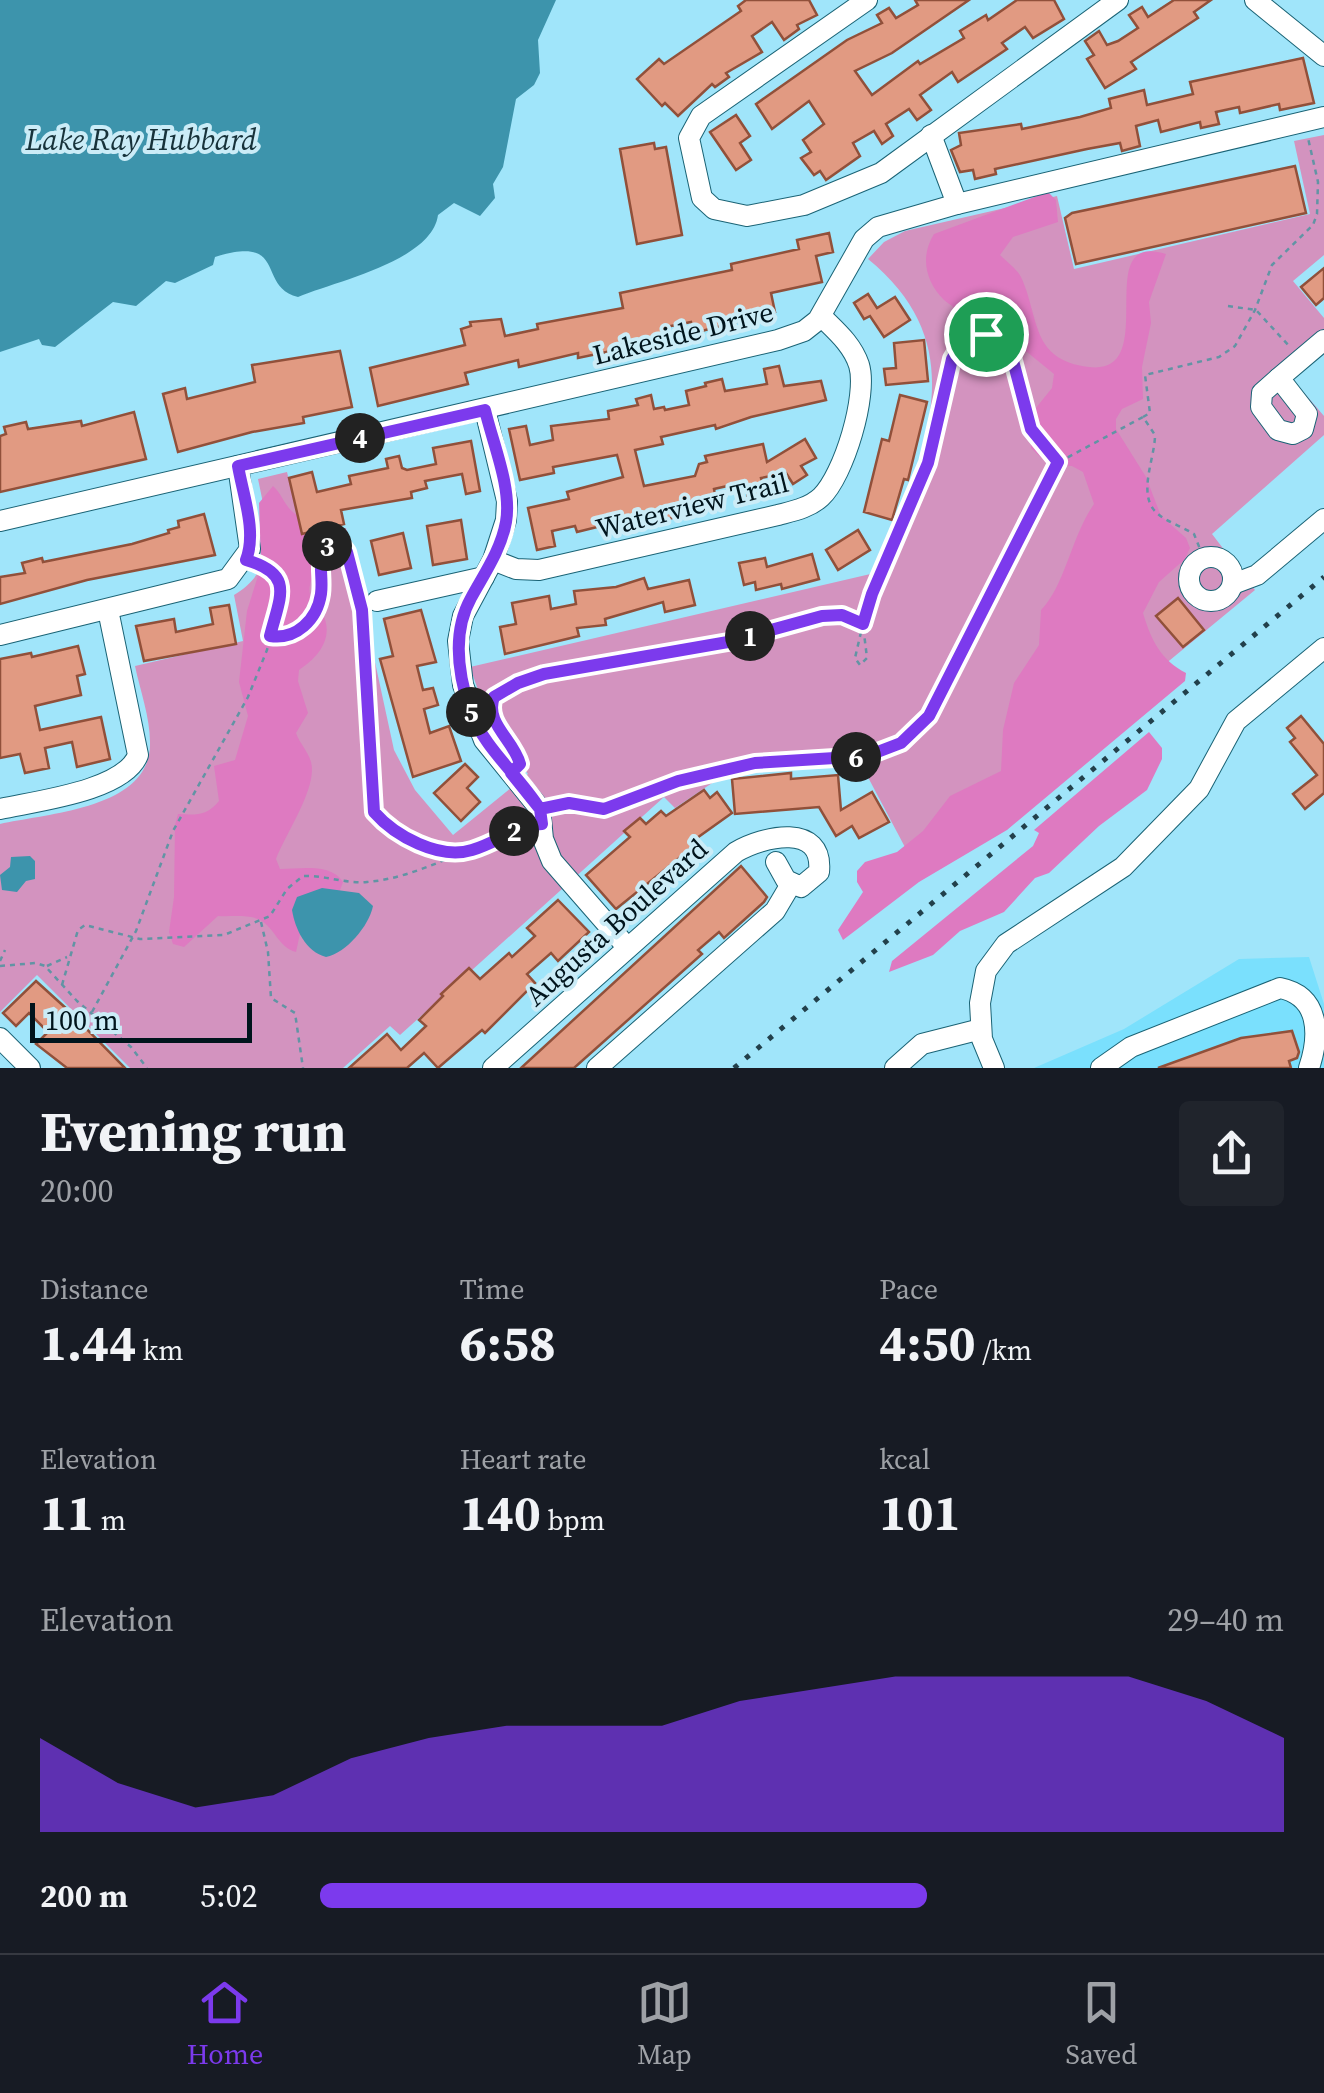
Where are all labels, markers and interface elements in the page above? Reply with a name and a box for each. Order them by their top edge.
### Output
water label: Lake Ray Hubbard [24,119,257,160]
street label: Lakeside Drive [589,292,777,374]
pin [944,292,1029,377]
icon: arrive [959,307,1014,362]
pin: 4 [335,413,385,463]
text: 4 [352,419,368,457]
street label: Waterview Trail [592,463,792,547]
pin: 3 [302,521,352,571]
text: 3 [319,527,335,565]
pin: 1 [725,611,775,661]
text: 1 [742,617,758,655]
pin: 5 [446,687,496,737]
text: 5 [463,693,479,731]
pin: 6 [831,732,881,782]
text: 6 [848,738,864,776]
pin: 2 [489,806,539,856]
text: 2 [506,812,522,850]
street label: Augusta Boulevard [517,830,716,1014]
scale bar [30,998,252,1042]
text: 100 m [45,1001,119,1039]
text: Evening run [40,1094,347,1169]
button: share [1179,1101,1284,1206]
text: 20:00 [40,1169,114,1213]
text: Distance [40,1270,149,1308]
text: Time [460,1270,524,1308]
text: Pace [879,1270,938,1308]
text: 1.44 [40,1308,136,1377]
text: 6:58 [460,1308,556,1377]
text: 4:50 [879,1308,976,1377]
text: km [136,1331,183,1369]
text: /km [976,1331,1032,1369]
text: Elevation [40,1440,157,1478]
text: Heart rate [460,1440,586,1478]
text: kcal [879,1440,930,1478]
text: 11 [40,1478,94,1547]
text: 140 [460,1478,541,1547]
text: 101 [879,1478,961,1547]
text: m [94,1501,126,1539]
text: bpm [541,1501,605,1539]
text: Elevation [40,1598,174,1642]
text: 29–40 m [1167,1598,1284,1642]
text: 200 m [40,1874,128,1918]
text: 5:02 [200,1874,258,1918]
tab: Home [187,1975,263,2073]
tab: Map [637,1975,692,2073]
tab: Saved [1065,1975,1137,2073]

